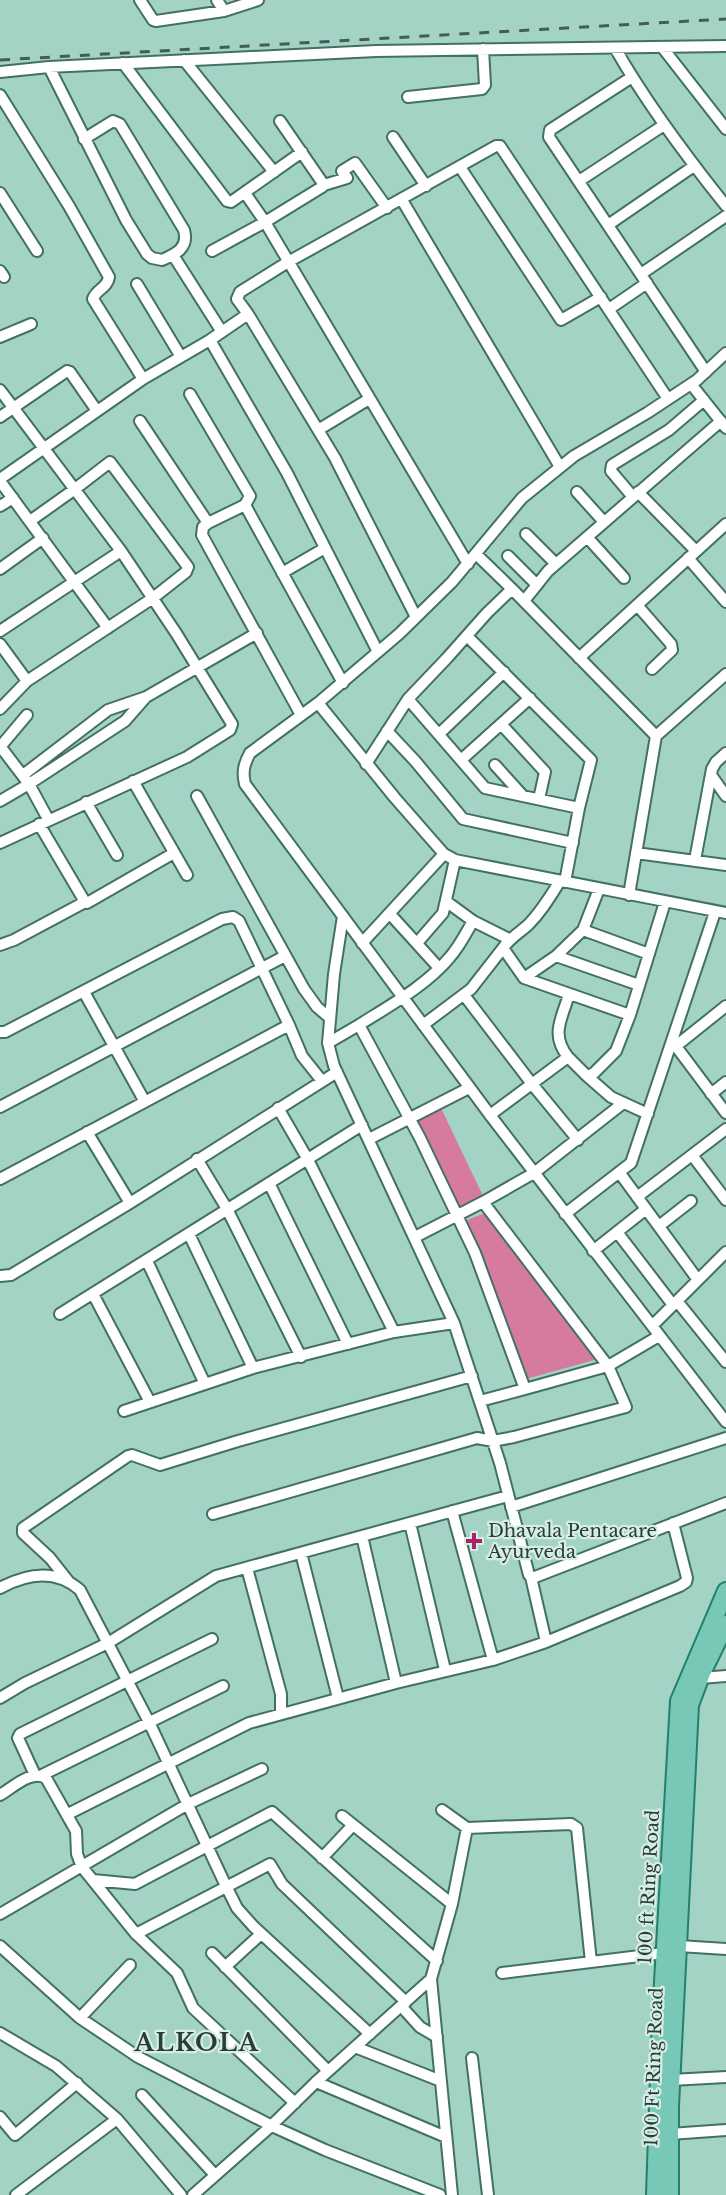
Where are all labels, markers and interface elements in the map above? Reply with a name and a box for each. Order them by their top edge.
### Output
place label: Dhavala Pentacare Ayurveda [487,1520,657,1563]
marker: Dhavala Pentacare Ayurveda [465,1532,483,1550]
street label: 100 ft Ring Road [634,1809,664,1965]
street label: 100 Ft Ring Road [640,1987,668,2147]
district label: ALKOLA [133,2028,260,2057]

